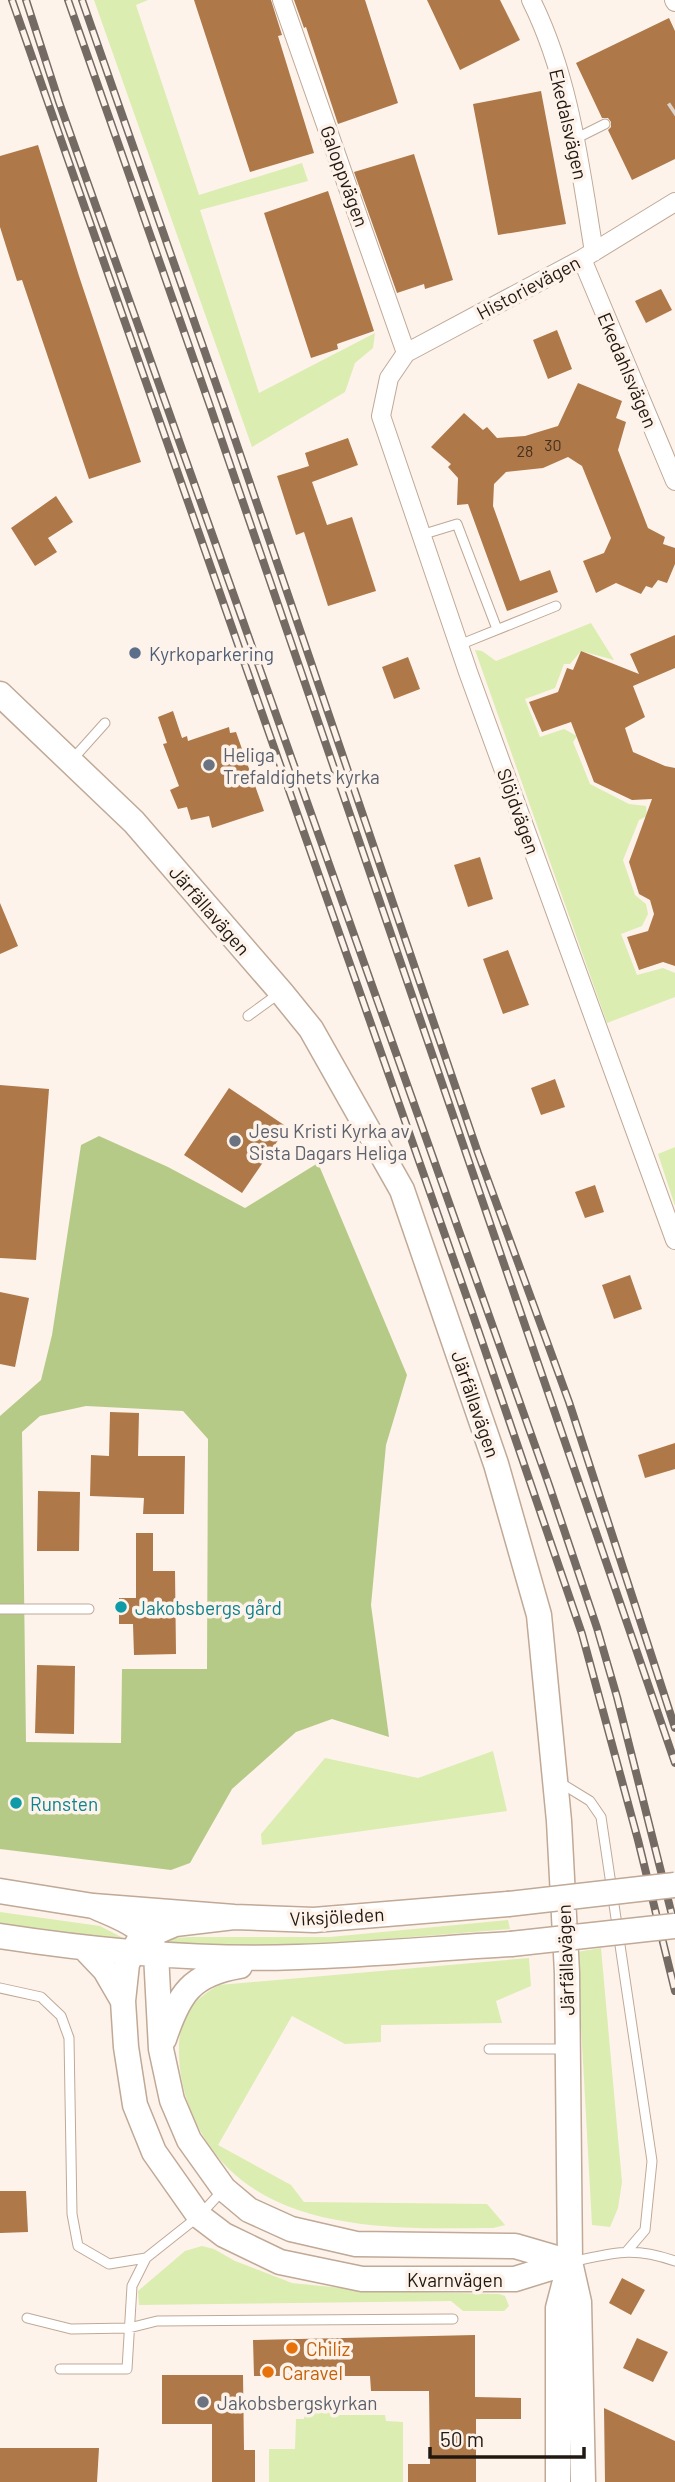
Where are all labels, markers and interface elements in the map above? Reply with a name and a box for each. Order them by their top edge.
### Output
street label: Ekedalsvägen [545,66,593,182]
street label: Galoppvägen [316,122,374,230]
street label: Historievägen [472,250,584,324]
street label: Ekedahlsvägen [593,309,663,431]
house number: 30 [544,435,562,454]
house number: 28 [517,441,533,460]
place label: Kyrkoparkering [149,642,274,665]
marker: Kyrkoparkering [127,645,143,661]
place label: Heliga Trefaldighets kyrka [223,743,380,788]
marker: Heliga Trefaldighets kyrka [201,757,217,773]
street label: Slöjdvägen [493,765,545,857]
street label: Järfällavägen [165,860,255,960]
place label: Jesu Kristi Kyrka av Sista Dagars Heliga [249,1119,409,1164]
marker: Jesu Kristi Kyrka av Sista Dagars Heliga [227,1133,243,1149]
street label: Järfällavägen [447,1348,505,1460]
place label: Jakobsbergs gård [135,1596,282,1619]
marker: Jakobsbergs gård [113,1599,129,1615]
place label: Runsten [30,1792,98,1815]
marker: Runsten [8,1795,24,1811]
street label: Viksjöleden [289,1902,385,1930]
street label: Järfällavägen [552,1904,578,2016]
street label: Kvarnvägen [407,2268,503,2291]
place label: Chiliz [306,2337,350,2360]
marker: Chiliz [284,2340,300,2356]
place label: Caravel [282,2361,343,2384]
marker: Caravel [260,2364,276,2380]
place label: Jakobsbergskyrkan [217,2391,377,2414]
marker: Jakobsbergskyrkan [195,2394,211,2410]
scale bar [430,2416,584,2460]
text: 50 m [440,2426,484,2451]

